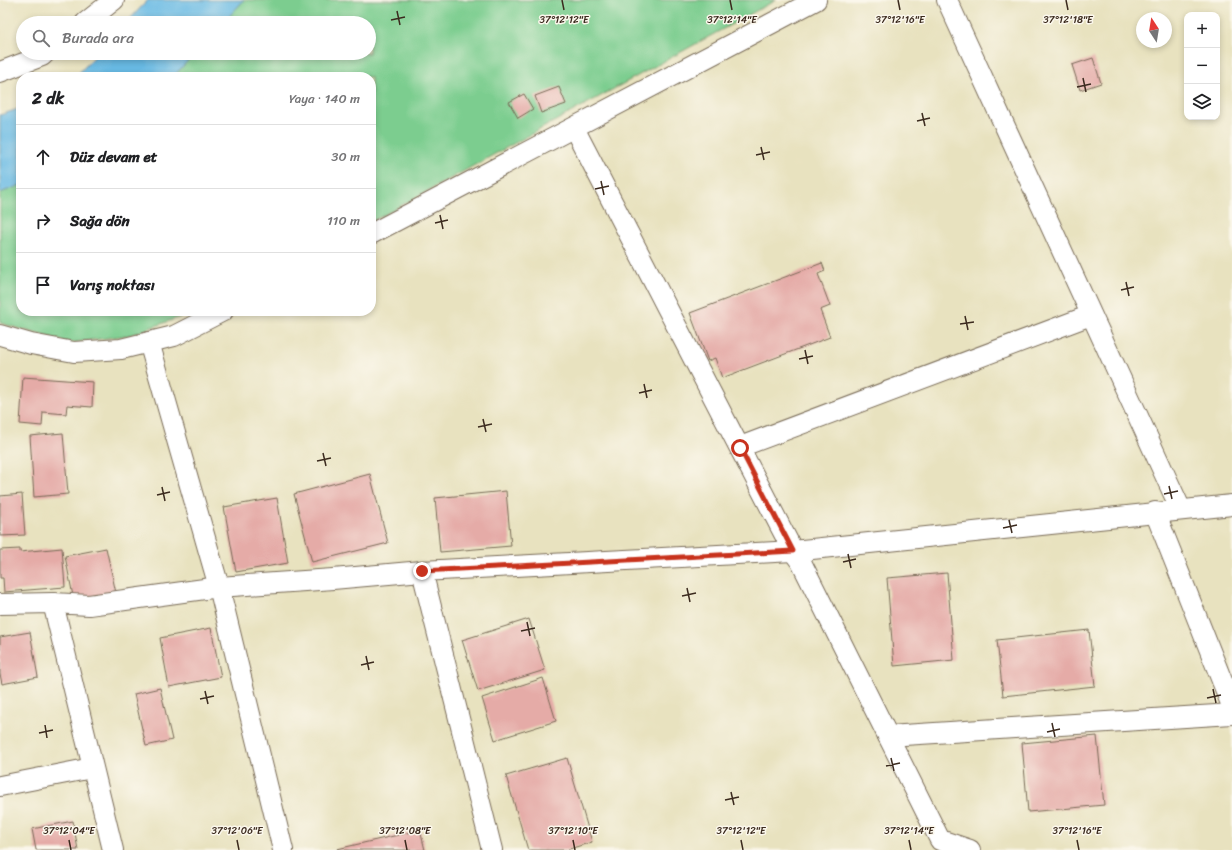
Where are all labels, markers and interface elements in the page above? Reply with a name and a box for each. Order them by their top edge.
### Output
text: 37°12'12"E [539,11,590,29]
text: 37°12'14"E [707,11,758,29]
text: 37°12'16"E [876,11,926,29]
text: 37°12'18"E [1043,11,1094,29]
north arrow [1136,12,1172,48]
map controls [1184,12,1220,120]
button: + [1184,12,1220,48]
search box [16,16,376,60]
text: Burada ara [62,25,134,51]
icon: search [30,27,52,49]
button: − [1184,48,1220,84]
text: 2 dk [32,83,64,113]
button: layers [1184,84,1220,120]
text: Yaya · 140 m [289,87,360,110]
text: Düz devam et [70,144,157,170]
text: 30 m [331,145,360,168]
icon: ahead [32,146,54,168]
text: Sağa dön [70,208,130,234]
text: 110 m [327,209,360,232]
icon: right [32,210,54,232]
text: Varış noktası [70,272,155,298]
icon: arrive [32,274,54,296]
route start [731,439,749,457]
route end [413,562,431,580]
text: 37°12'04"E [43,822,96,840]
text: 37°12'06"E [212,822,264,840]
text: 37°12'08"E [379,822,432,840]
text: 37°12'10"E [548,822,599,840]
text: 37°12'12"E [716,822,767,840]
text: 37°12'14"E [884,822,935,840]
text: 37°12'16"E [1053,822,1103,840]

